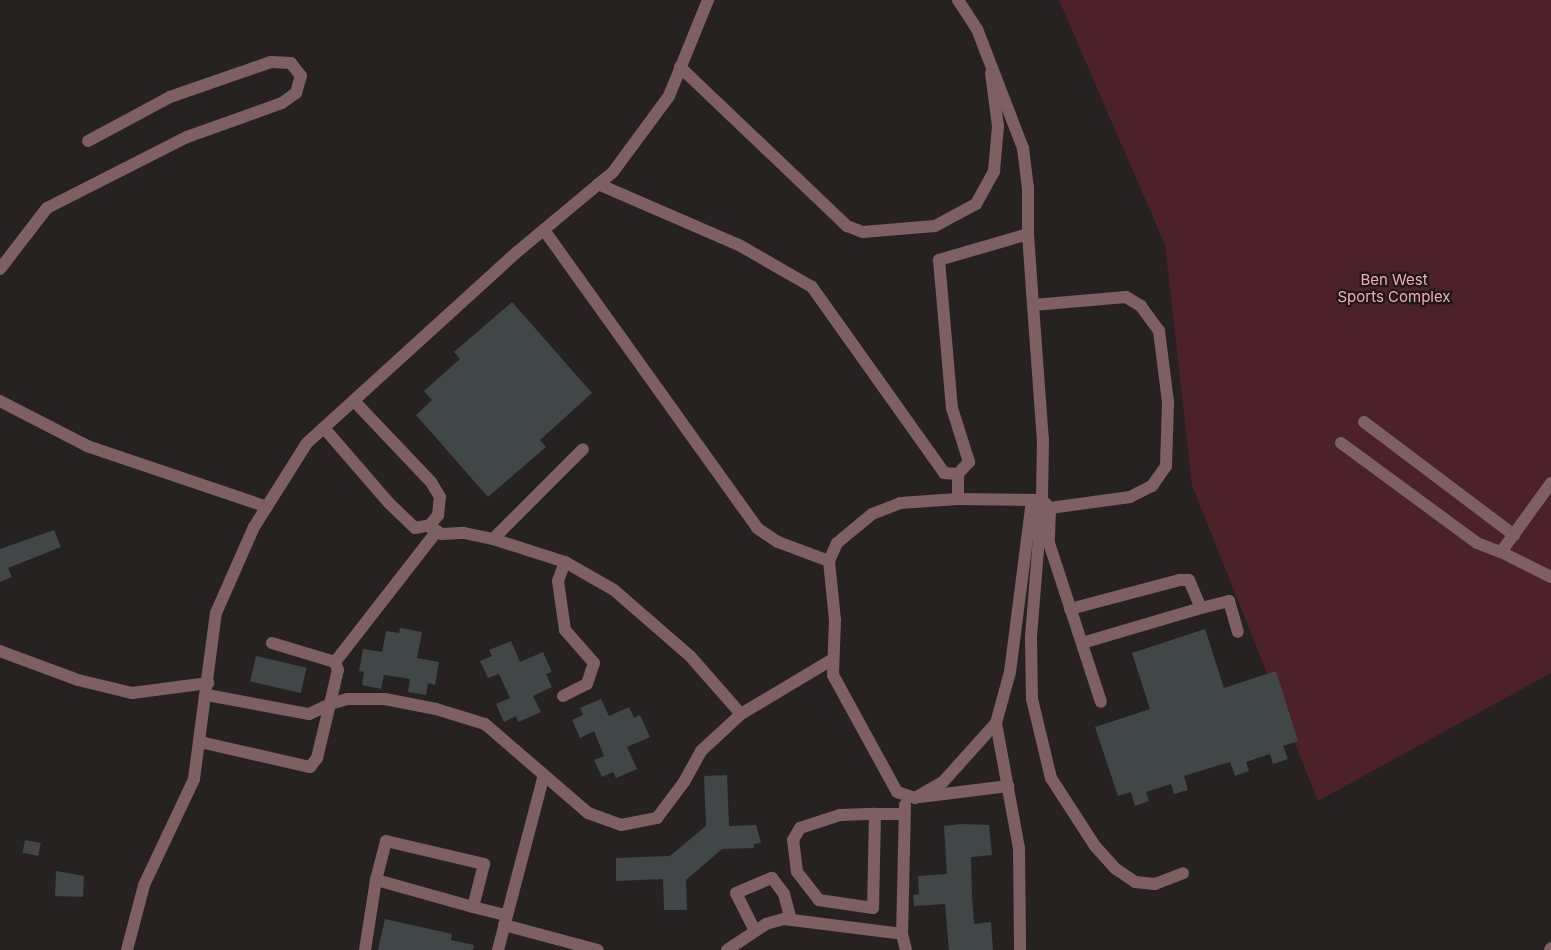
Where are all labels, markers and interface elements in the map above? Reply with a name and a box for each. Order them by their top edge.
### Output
park label: Ben West Sports Complex [1337,270,1451,305]

